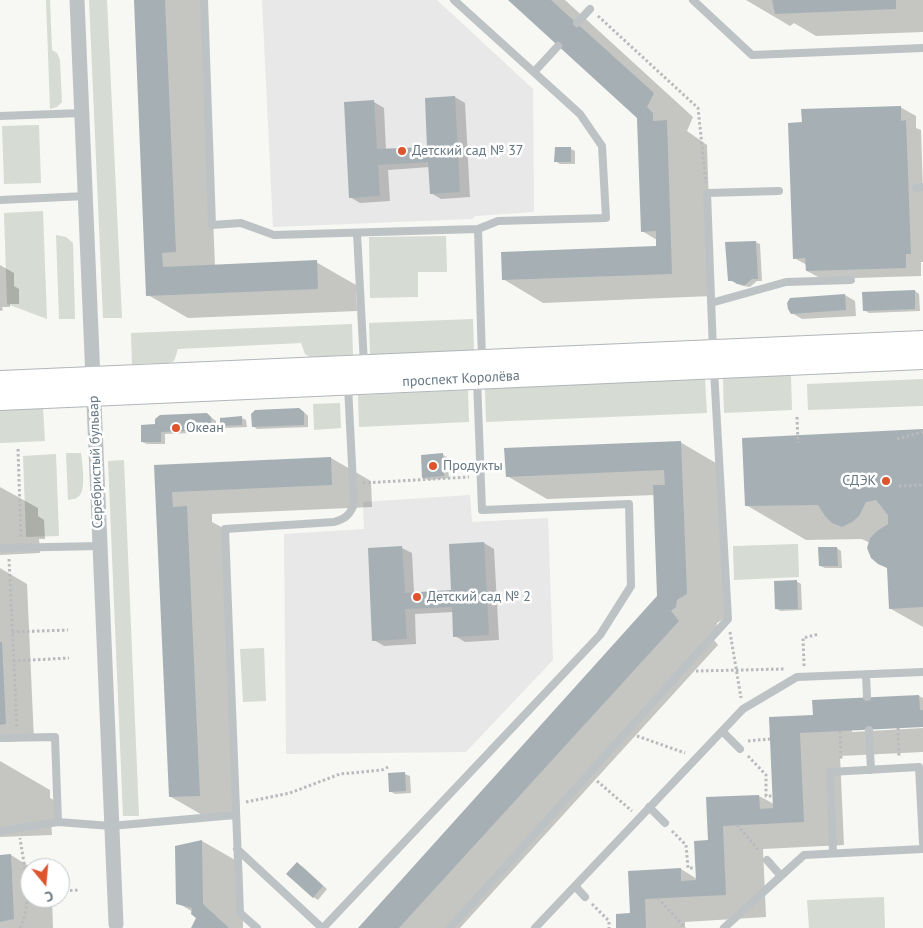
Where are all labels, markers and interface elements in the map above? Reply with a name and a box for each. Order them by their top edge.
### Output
place label: Детский сад № 37 [412,143,523,159]
marker: Детский сад № 37 [396,145,408,157]
street label: проспект Королёва [402,368,520,390]
street label: Серебристый бульвар [85,395,107,529]
place label: Океан [186,420,224,436]
marker: Океан [170,422,182,434]
place label: Продукты [443,458,503,474]
marker: Продукты [427,460,439,472]
place label: СДЭК [842,473,876,489]
marker: СДЭК [880,475,892,487]
place label: Детский сад № 2 [427,589,531,605]
marker: Детский сад № 2 [411,591,423,603]
north arrow [20,858,70,908]
text: С [43,887,55,906]

